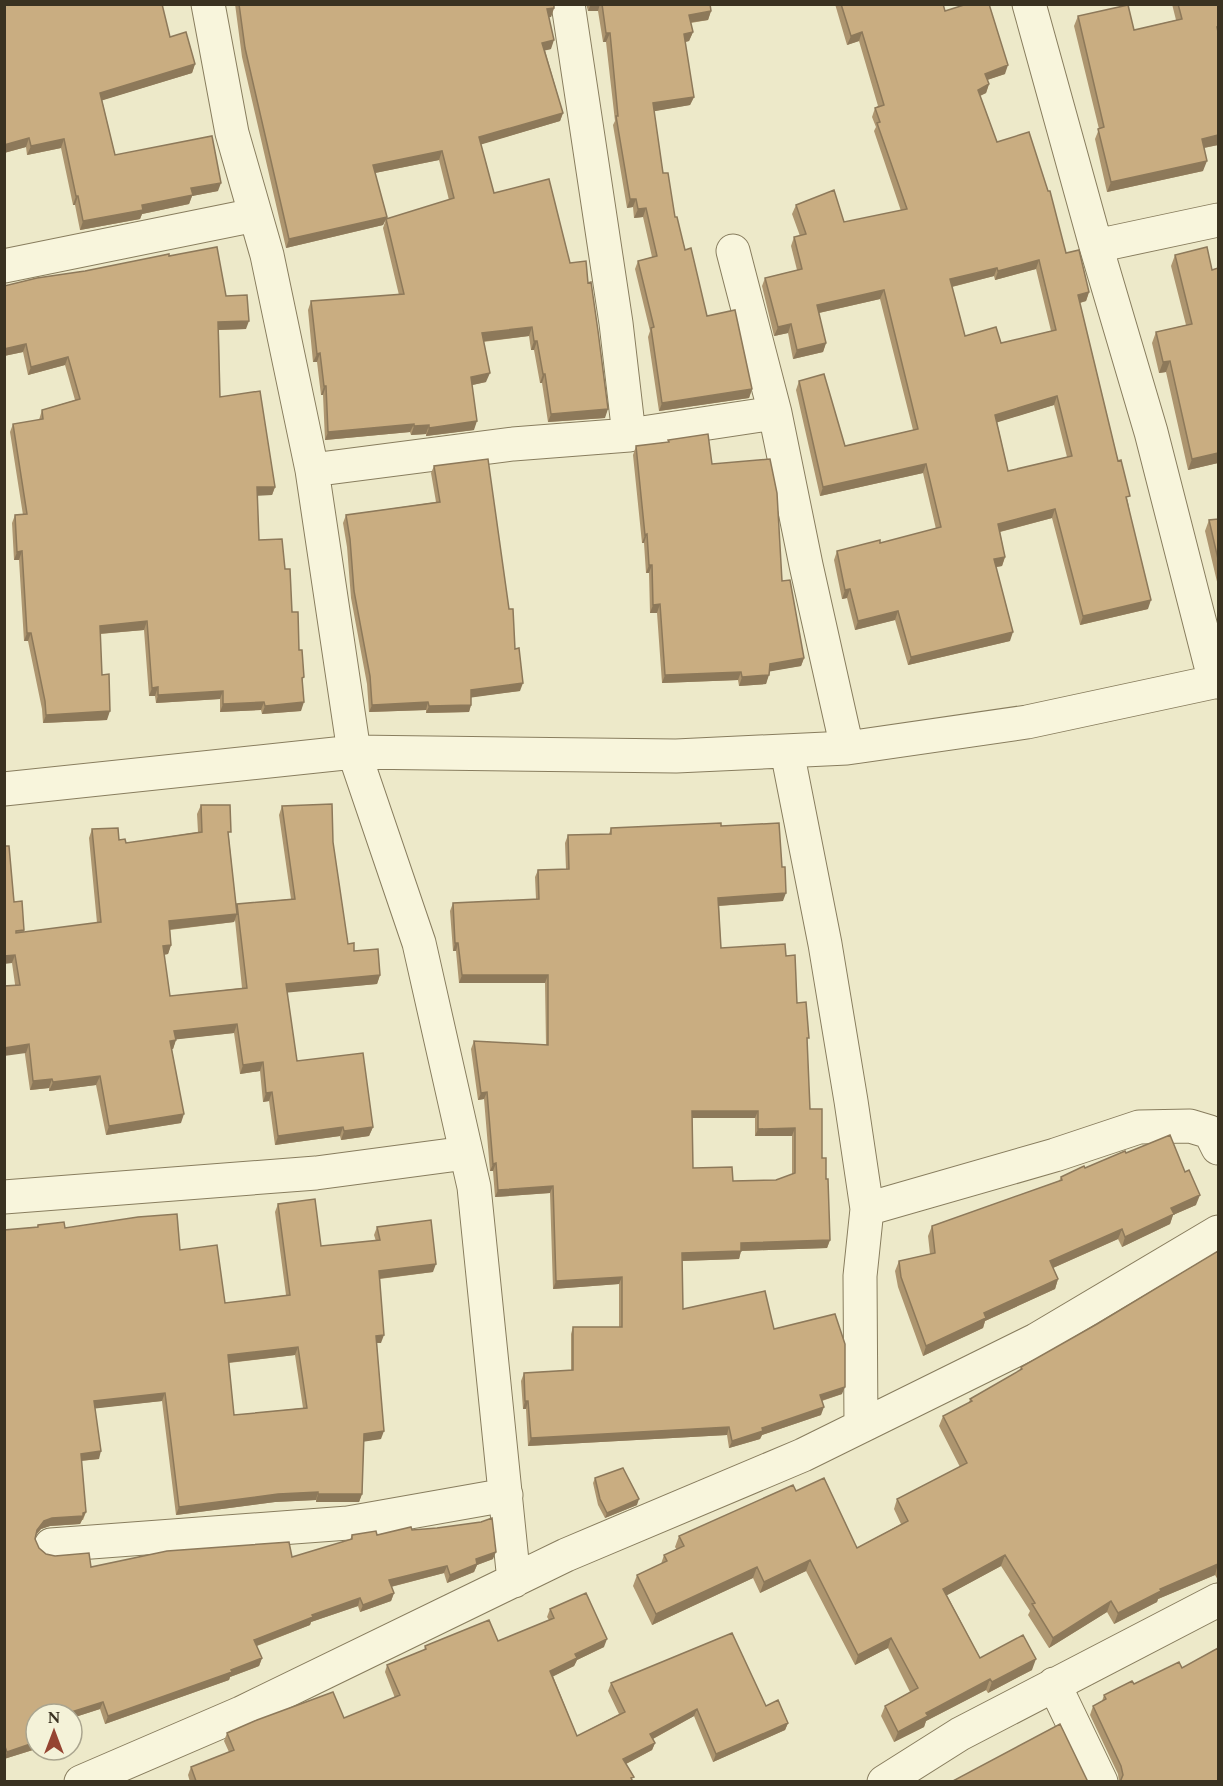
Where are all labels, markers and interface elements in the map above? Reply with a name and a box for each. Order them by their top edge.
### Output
north arrow [24,1702,84,1762]
text: N [47,1706,61,1730]

